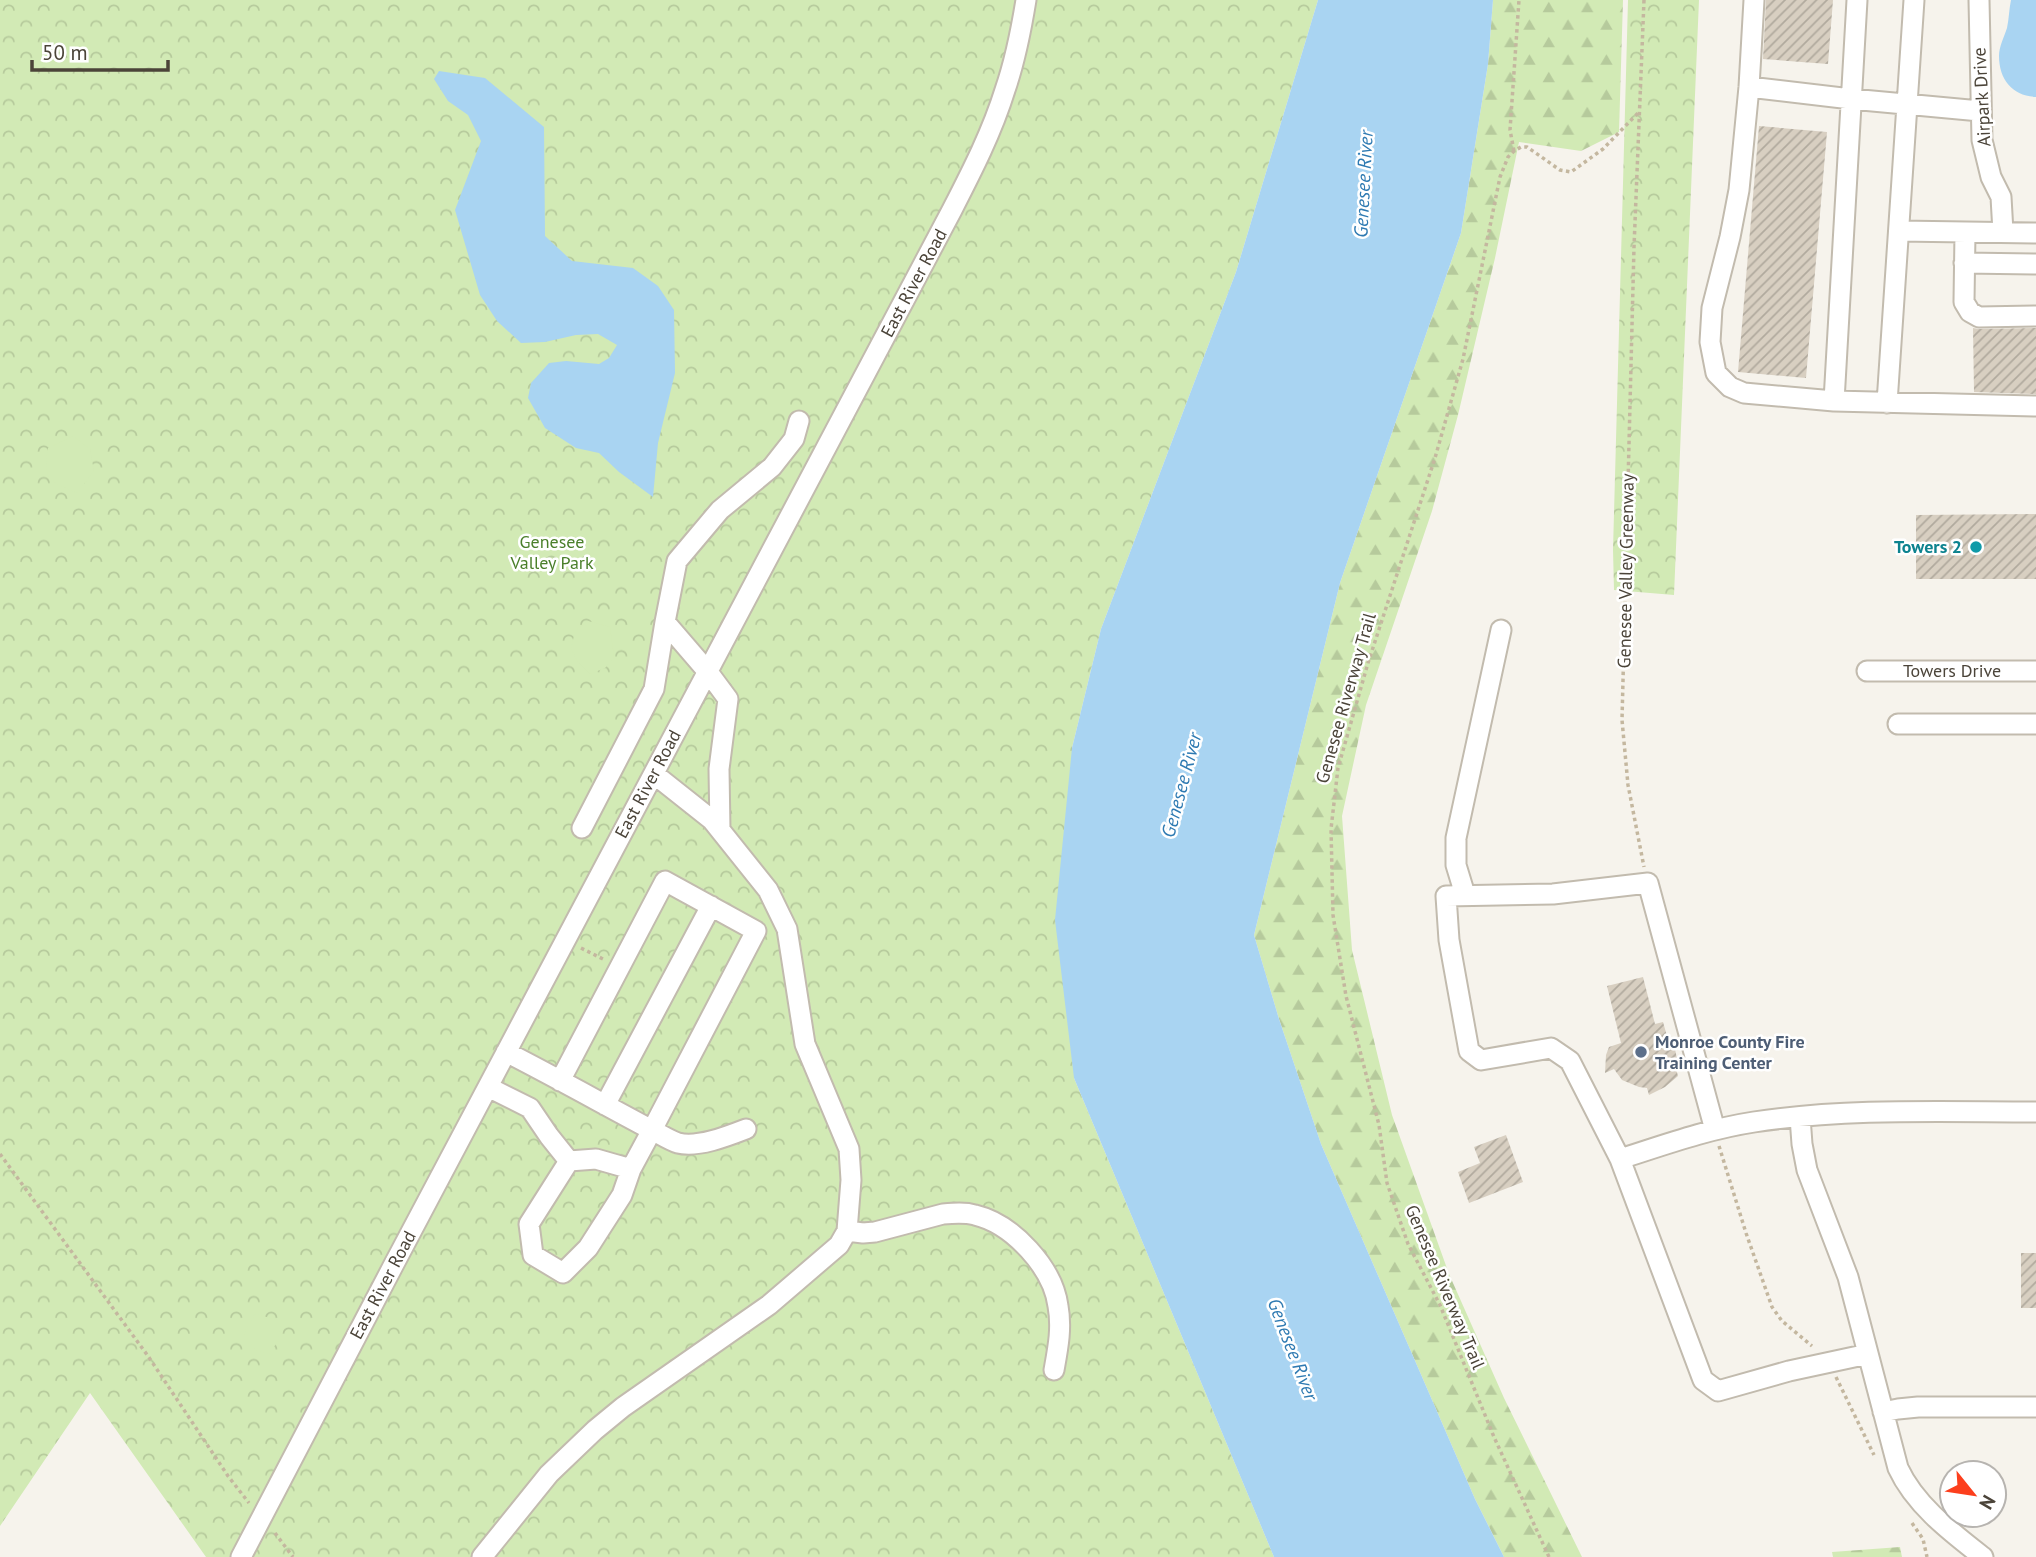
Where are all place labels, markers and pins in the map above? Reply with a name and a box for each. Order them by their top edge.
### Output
place label: Towers 2 [1894,535,1962,558]
marker: Towers 2 [1968,539,1984,555]
place label: Monroe County Fire Training Center [1655,1030,1805,1074]
marker: Monroe County Fire Training Center [1633,1044,1649,1060]

